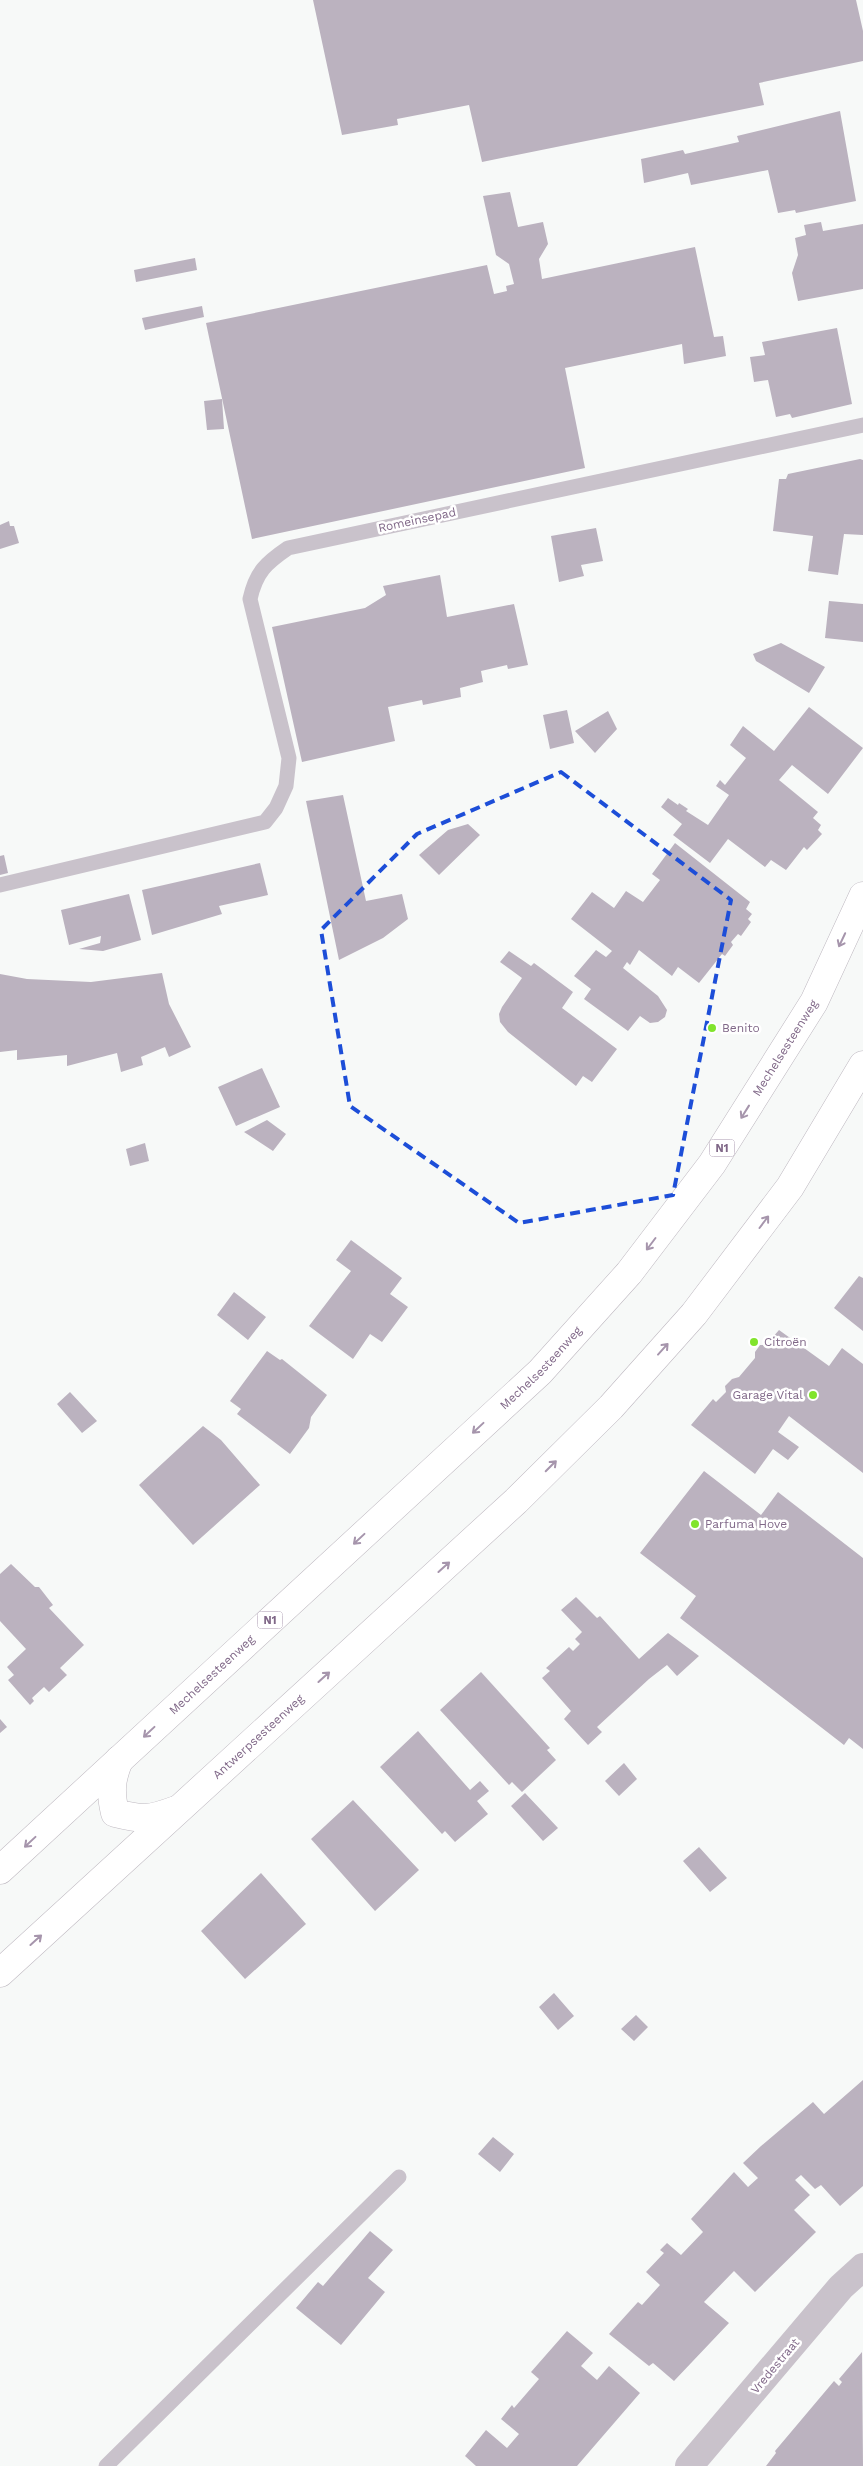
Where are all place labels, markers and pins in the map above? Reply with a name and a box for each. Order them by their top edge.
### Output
place label: Benito [722,1021,760,1035]
marker: Benito [706,1022,718,1034]
place label: Citroën [764,1335,807,1349]
marker: Citroën [748,1336,760,1348]
place label: Garage Vital [733,1388,803,1402]
marker: Garage Vital [807,1389,819,1401]
place label: Parfuma Hove [705,1517,787,1531]
marker: Parfuma Hove [689,1518,701,1530]

